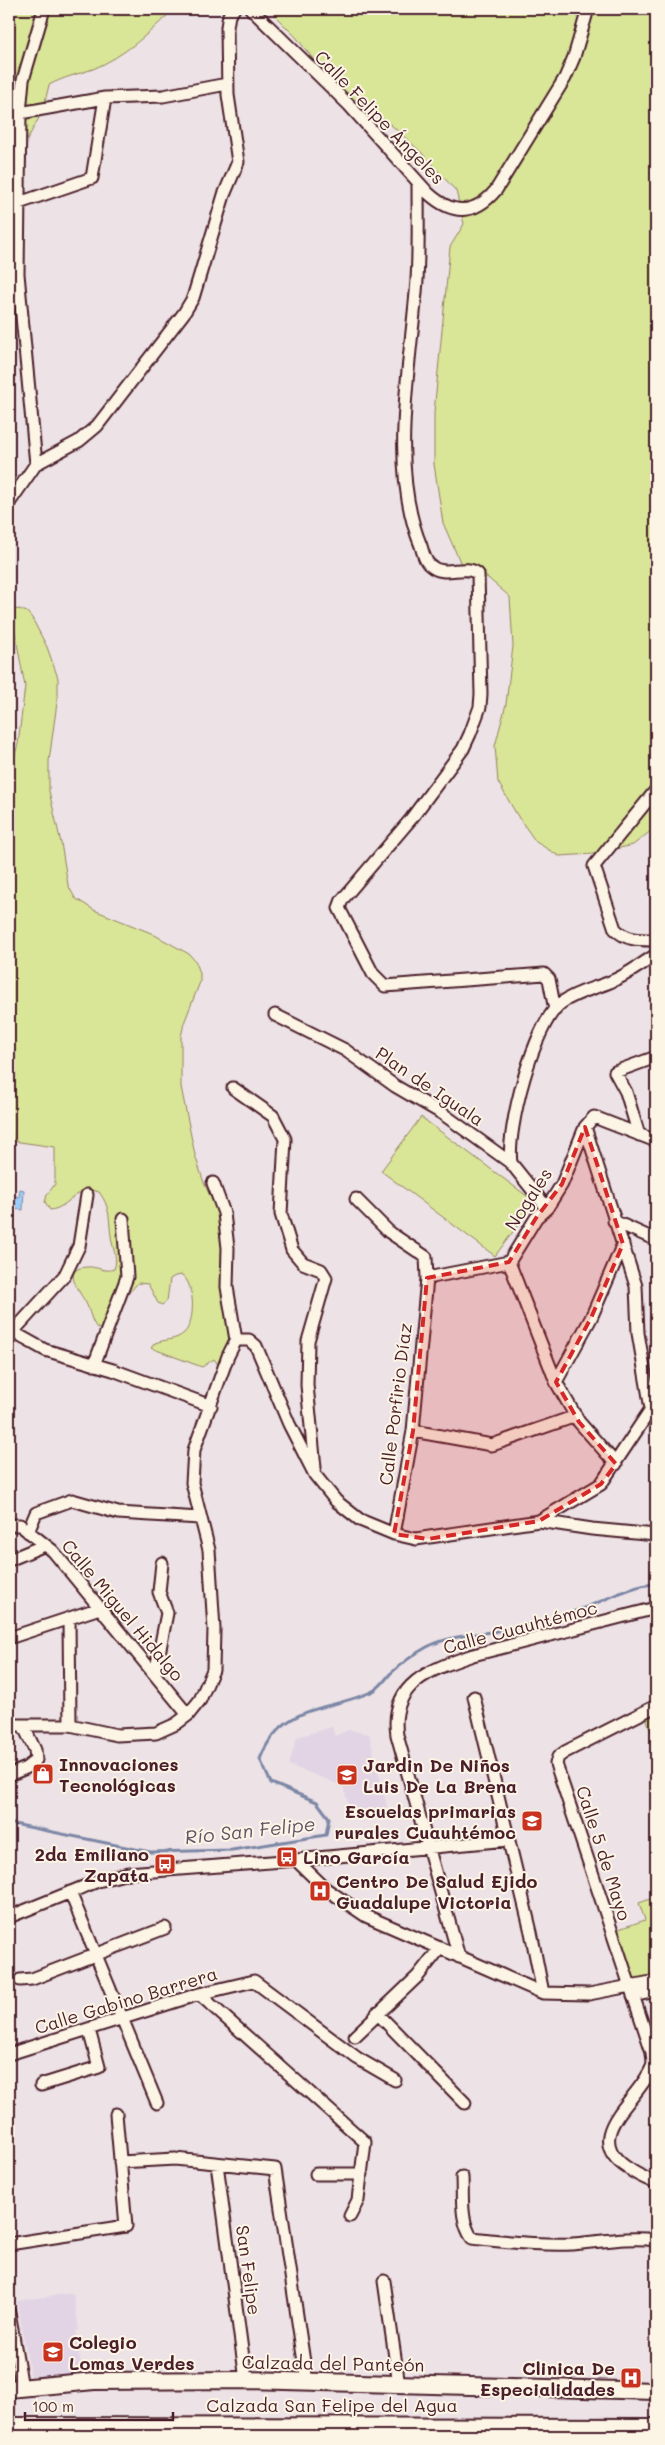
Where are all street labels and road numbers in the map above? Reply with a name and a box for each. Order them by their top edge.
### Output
street label: Calle Felipe Ángeles [310,45,450,189]
street label: Plan de Iguala [371,1041,489,1131]
street label: Nogales [499,1163,557,1235]
street label: Calle Porfirio Díaz [373,1321,417,1487]
street label: Calle Miguel Hidalgo [57,1534,190,1686]
street label: Calle Cuauhtémoc [440,1595,600,1659]
street label: Calle 5 de Mayo [571,1783,637,1924]
street label: Calle Gabino Barrera [32,1961,220,2039]
street label: San Felipe [231,2223,267,2317]
street label: Calzada del Panteón [241,2349,425,2377]
street label: Calzada San Felipe del Agua [206,2393,458,2417]

